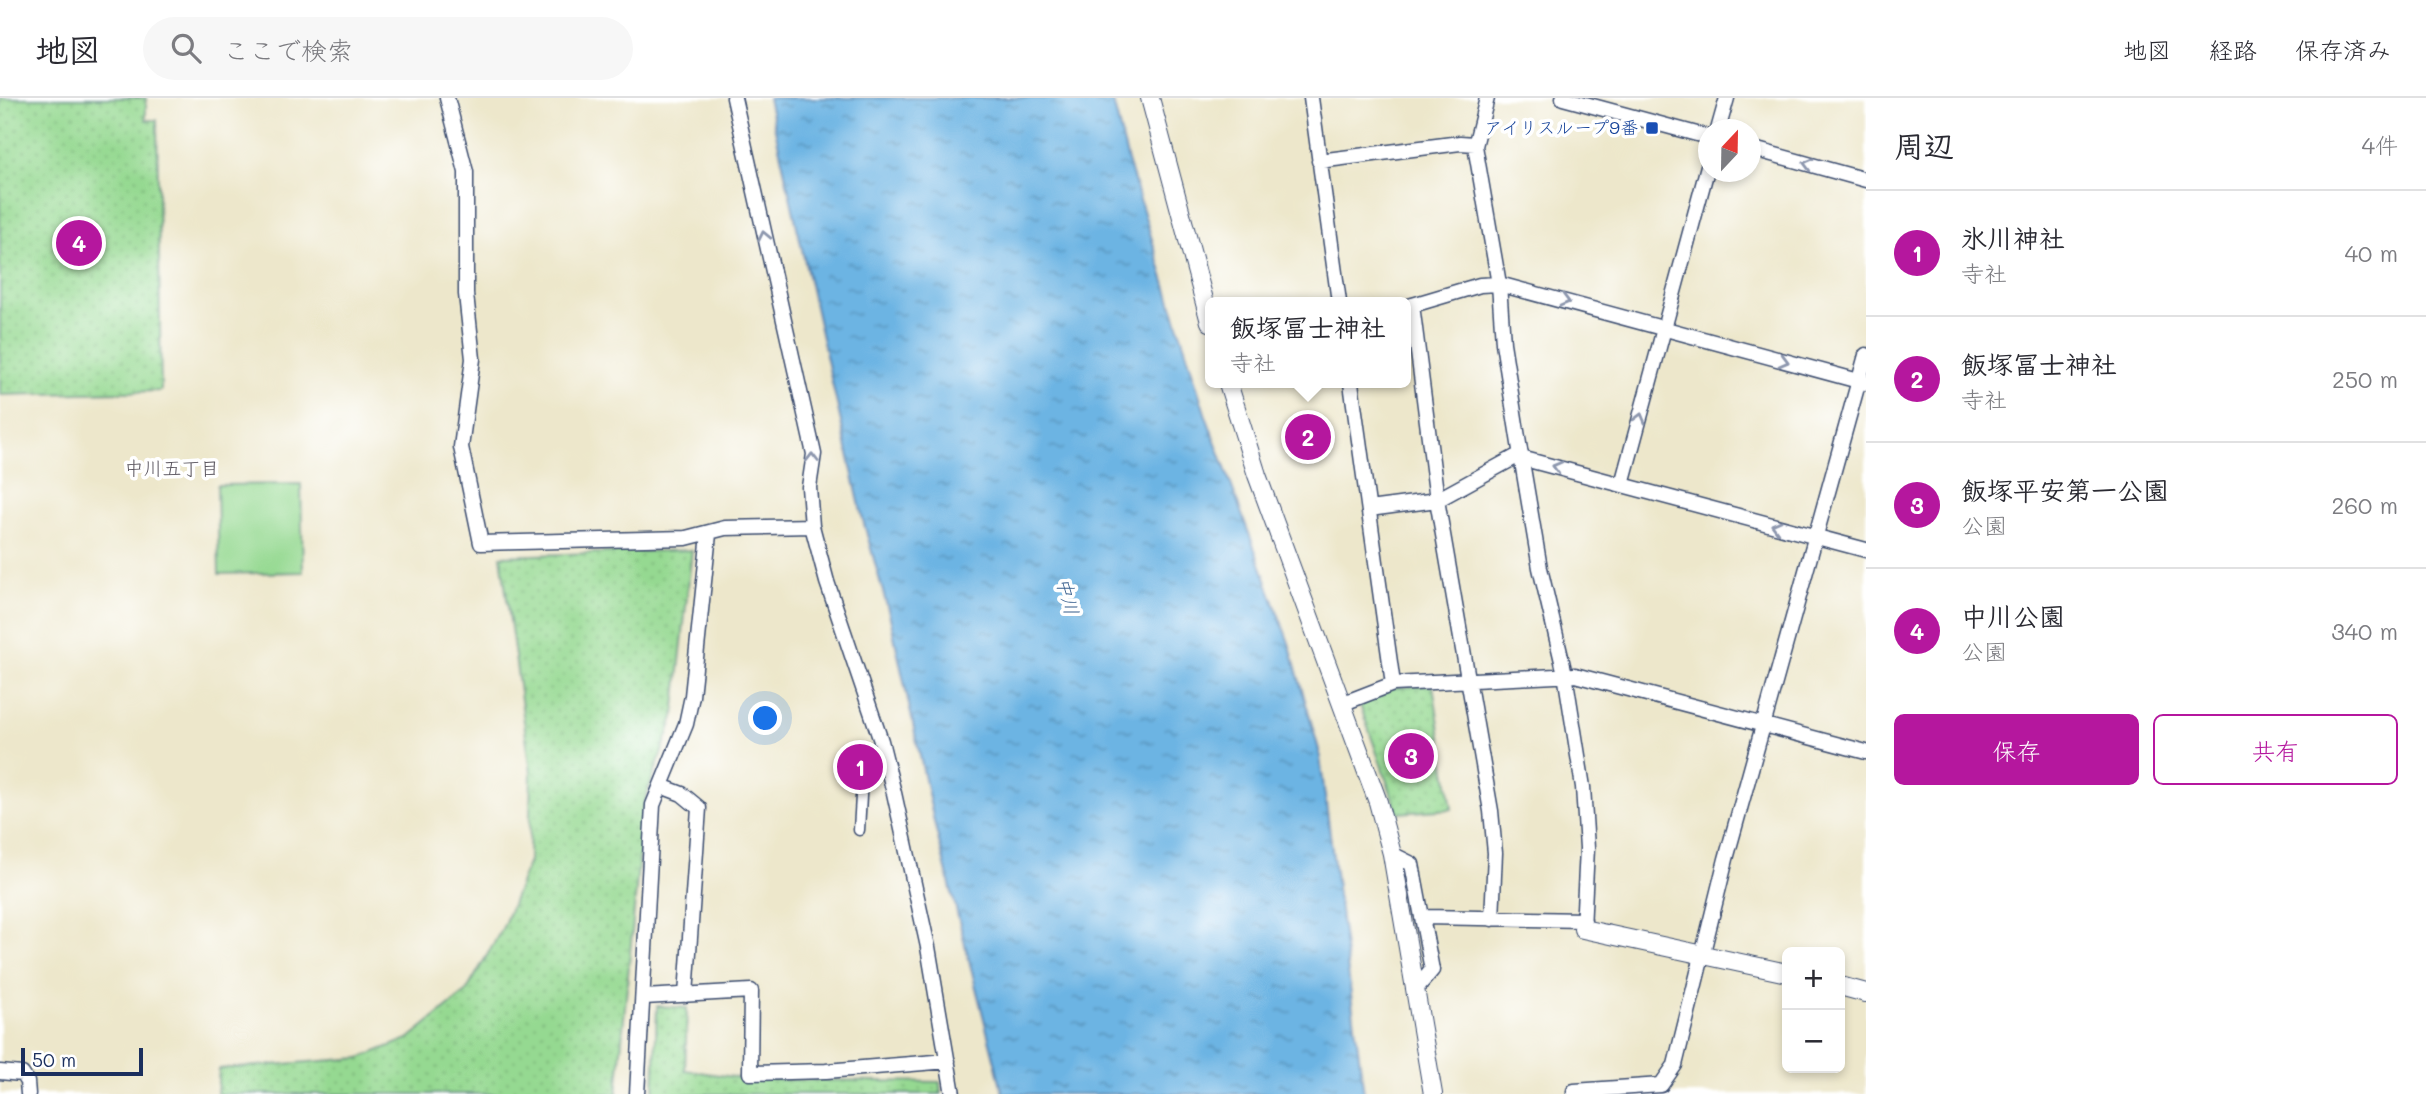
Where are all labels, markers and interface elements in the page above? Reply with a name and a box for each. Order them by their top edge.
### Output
search box [143,17,633,80]
text: 地図 [35,27,101,70]
icon: search [167,29,205,67]
text: ここで検索 [223,33,353,67]
text: 地図 [2123,34,2171,65]
text: 経路 [2209,34,2257,65]
text: 保存済み [2295,34,2391,65]
place label: アイリスループ9番 [1484,115,1638,139]
north arrow [1698,119,1761,182]
marker: アイリスループ9番 [1644,120,1660,136]
text: 周辺 [1894,125,1954,165]
text: 4件 [2361,130,2398,160]
one-way arrow [1802,158,1814,172]
pin: 4 [56,217,102,269]
text: 氷川神社 [1961,221,2065,255]
one-way arrow [757,230,772,242]
text: 1 [1912,238,1922,268]
text: 40 m [2345,238,2398,268]
text: 寺社 [1961,258,2007,288]
one-way arrow [1558,293,1570,308]
popup [1205,297,1411,388]
text: 飯塚冨士神社 [1230,310,1386,344]
text: 寺社 [1230,347,1276,377]
text: 飯塚冨士神社 [1961,347,2117,381]
one-way arrow [1778,353,1790,367]
text: 2 [1911,364,1923,394]
text: 250 m [2332,364,2398,394]
text: 寺社 [1961,384,2007,414]
pin: 2 [1285,411,1331,463]
one-way arrow [1632,412,1646,424]
one-way arrow [804,452,820,463]
district label: 中川五丁目 [124,455,220,480]
one-way arrow [1551,461,1563,475]
text: 飯塚平安第一公園 [1961,473,2169,507]
text: 3 [1910,490,1924,520]
text: 260 m [2331,490,2398,520]
text: 公園 [1961,510,2007,540]
one-way arrow [1771,520,1783,534]
water label: 中川 [1052,574,1085,617]
text: 中川公園 [1961,599,2065,633]
text: 4 [1910,616,1924,646]
text: 340 m [2331,616,2398,646]
text: 公園 [1961,636,2007,666]
your location [748,701,782,735]
button: 保存 [1894,714,2139,785]
button: 共有 [2153,714,2398,785]
pin: 3 [1388,730,1434,782]
pin: 1 [837,741,883,793]
map controls [1782,947,1845,1073]
button: + [1782,947,1845,1010]
button: − [1782,1010,1845,1073]
scale bar [21,1045,144,1077]
text: 50 m [32,1047,76,1072]

